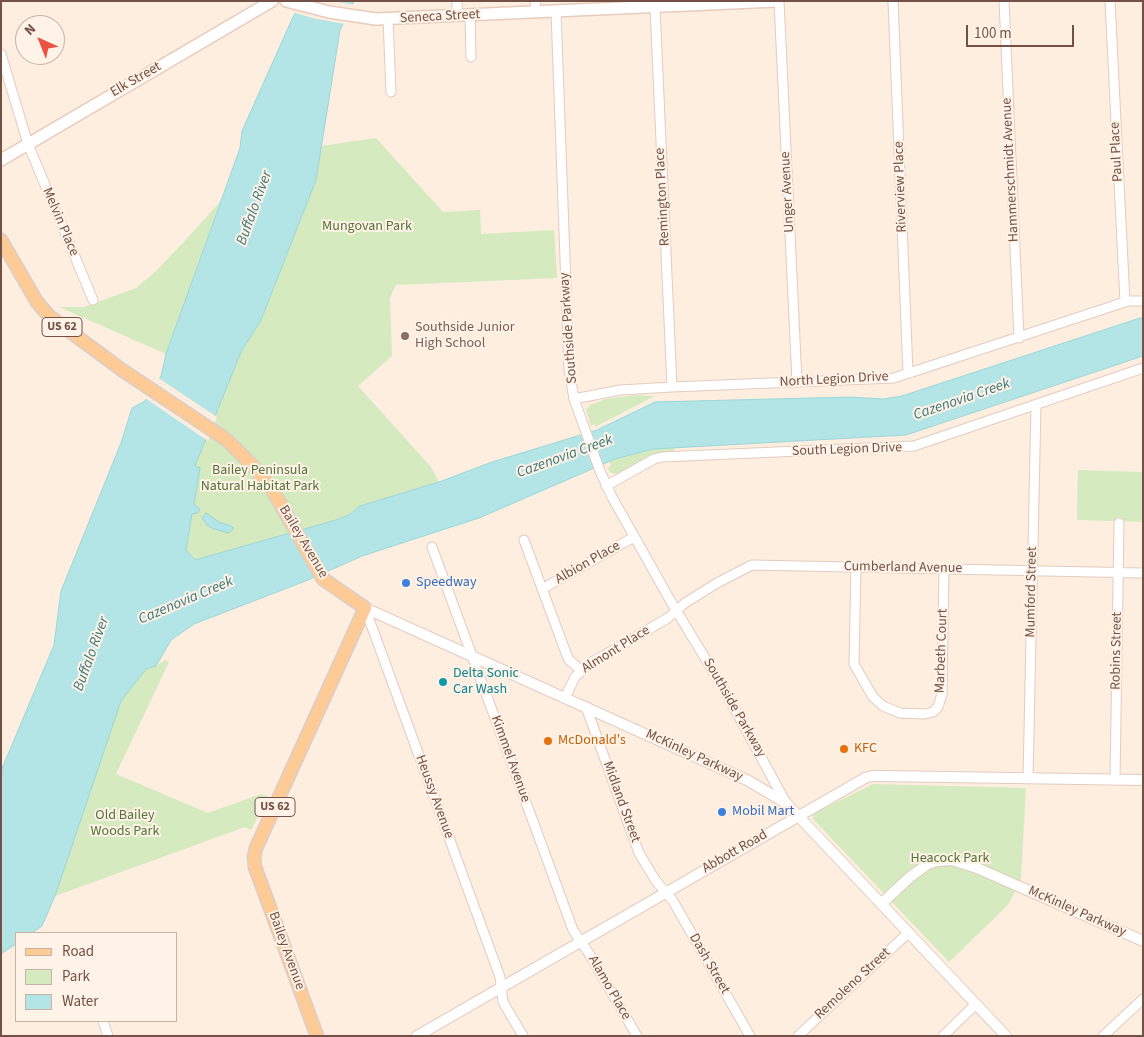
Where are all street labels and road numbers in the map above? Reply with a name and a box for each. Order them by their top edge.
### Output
street label: Seneca Street [400,7,480,27]
street label: Elk Street [108,59,164,101]
street label: Hammerschmidt Avenue [999,97,1023,243]
street label: Paul Place [1107,122,1127,182]
street label: Riverview Place [891,141,911,233]
street label: Remington Place [652,147,674,247]
street label: Unger Avenue [777,151,799,233]
street label: Melvin Place [38,185,82,259]
street label: Southside Parkway [557,272,581,384]
road number: US 62 [42,318,82,337]
street label: North Legion Drive [779,369,889,391]
street label: South Legion Drive [792,440,902,460]
street label: Bailey Avenue [275,503,331,581]
street label: Albion Place [553,538,623,588]
street label: Mumford Street [1023,546,1041,638]
street label: Cumberland Avenue [844,559,962,577]
street label: Marbeth Court [932,608,952,694]
street label: Robins Street [1108,612,1126,690]
street label: Almont Place [579,622,653,678]
street label: Southside Parkway [699,656,769,760]
street label: Kimmel Avenue [487,713,533,805]
street label: McKinley Parkway [643,726,745,786]
street label: Heussy Avenue [411,753,457,841]
street label: Midland Street [599,759,643,845]
road number: US 62 [255,798,295,816]
street label: Abbott Road [699,827,771,877]
street label: McKinley Parkway [1025,883,1129,941]
street label: Bailey Avenue [264,910,308,992]
street label: Dash Street [685,931,733,997]
street label: Remoleno Street [812,945,894,1023]
street label: Alamo Place [584,953,634,1023]

